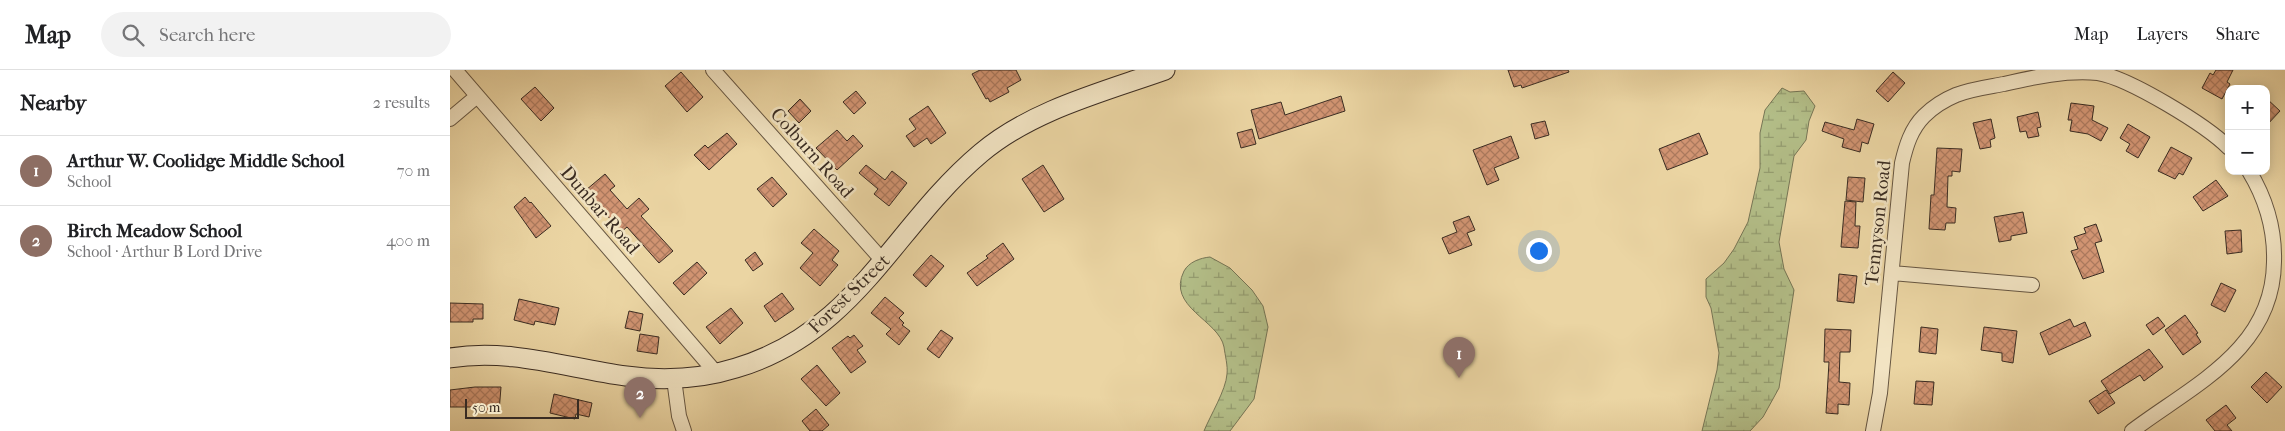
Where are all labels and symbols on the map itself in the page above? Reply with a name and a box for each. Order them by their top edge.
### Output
street label: Colburn Road [766,103,859,203]
street label: Tennyson Road [1860,159,1896,287]
street label: Dunbar Road [556,162,645,259]
your location [1526,238,1552,264]
street label: Forest Street [804,249,895,338]
pin: 1 [1443,337,1475,378]
pin: 2 [624,377,656,418]
scale bar [465,396,579,419]

